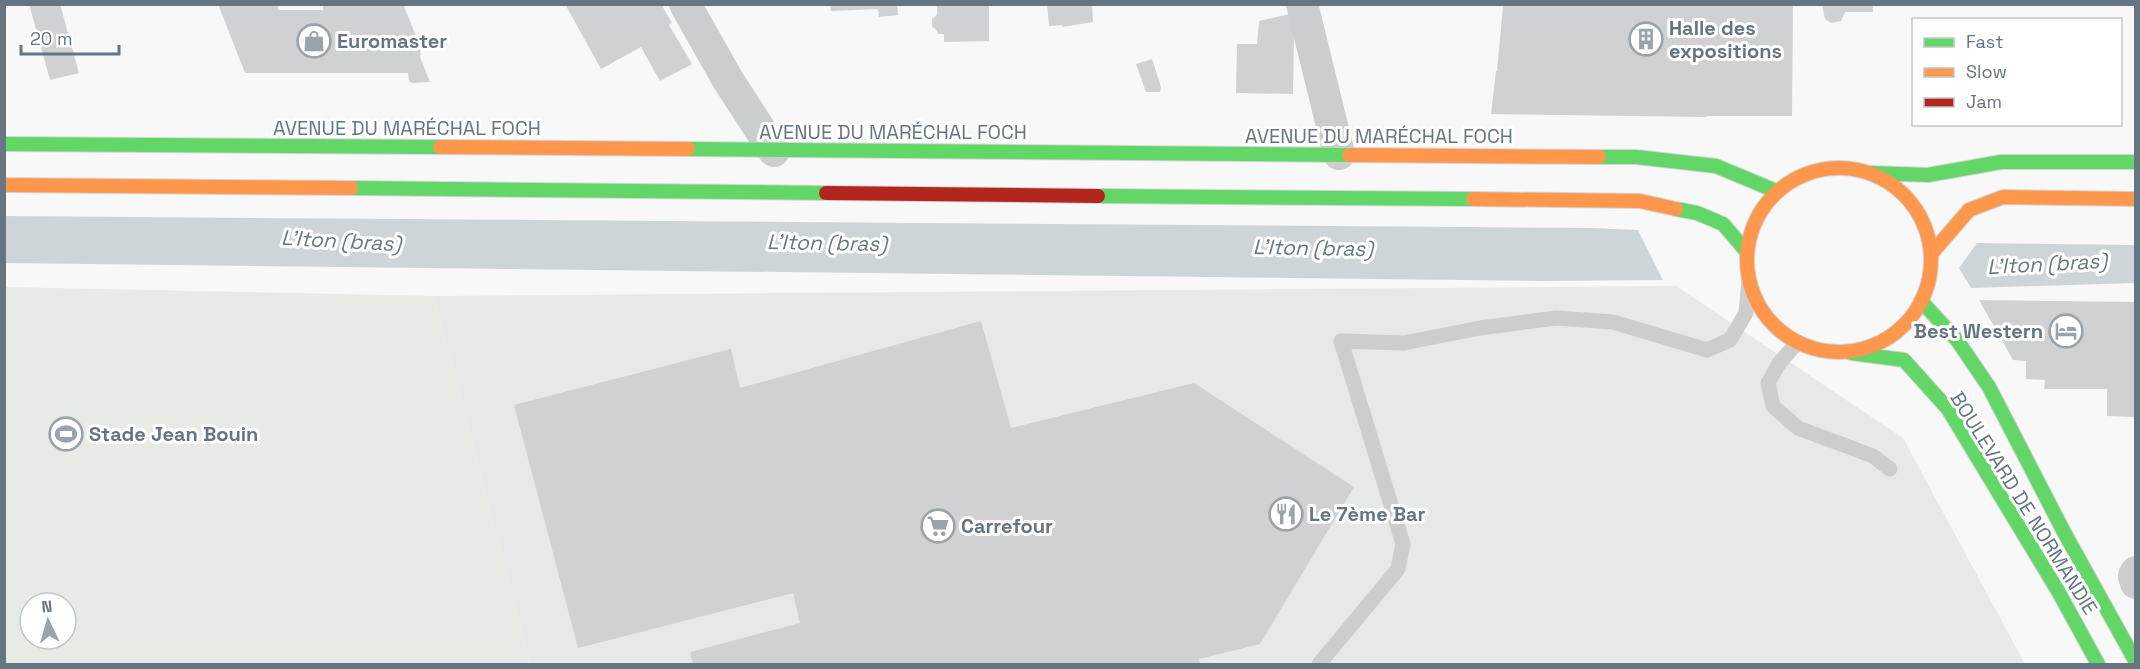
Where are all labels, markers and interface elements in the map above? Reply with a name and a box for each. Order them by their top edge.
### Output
place label: Halle des expositions [1669,15,1782,64]
scale bar [21,18,118,56]
legend [1912,18,2122,126]
building icon: Halle des expositions [1628,21,1664,57]
shop icon: Euromaster [296,23,332,59]
text: 20 m [30,27,73,50]
place label: Euromaster [337,28,447,54]
text: Fast [1966,30,2003,53]
text: Slow [1966,60,2007,83]
text: Jam [1966,90,2002,113]
street label: AVENUE DU MARÉCHAL FOCH [273,115,541,141]
street label: AVENUE DU MARÉCHAL FOCH [759,119,1027,145]
street label: AVENUE DU MARÉCHAL FOCH [1245,123,1513,149]
water label: L'Iton (bras) [280,224,404,257]
water label: L'Iton (bras) [767,228,889,257]
water label: L'Iton (bras) [1253,233,1375,262]
water label: L'Iton (bras) [1986,247,2110,280]
hotel icon: Best Western [2048,313,2084,349]
place label: Best Western [1914,318,2043,344]
street label: BOULEVARD DE NORMANDIE [1944,386,2104,620]
sports icon: Stade Jean Bouin [48,416,84,452]
place label: Stade Jean Bouin [89,421,258,447]
restaurant icon: Le 7ème Bar [1268,496,1304,532]
place label: Le 7ème Bar [1309,501,1426,527]
supermarket icon: Carrefour [920,508,956,544]
place label: Carrefour [961,513,1053,539]
north arrow [18,591,78,651]
text: N [40,596,53,617]

